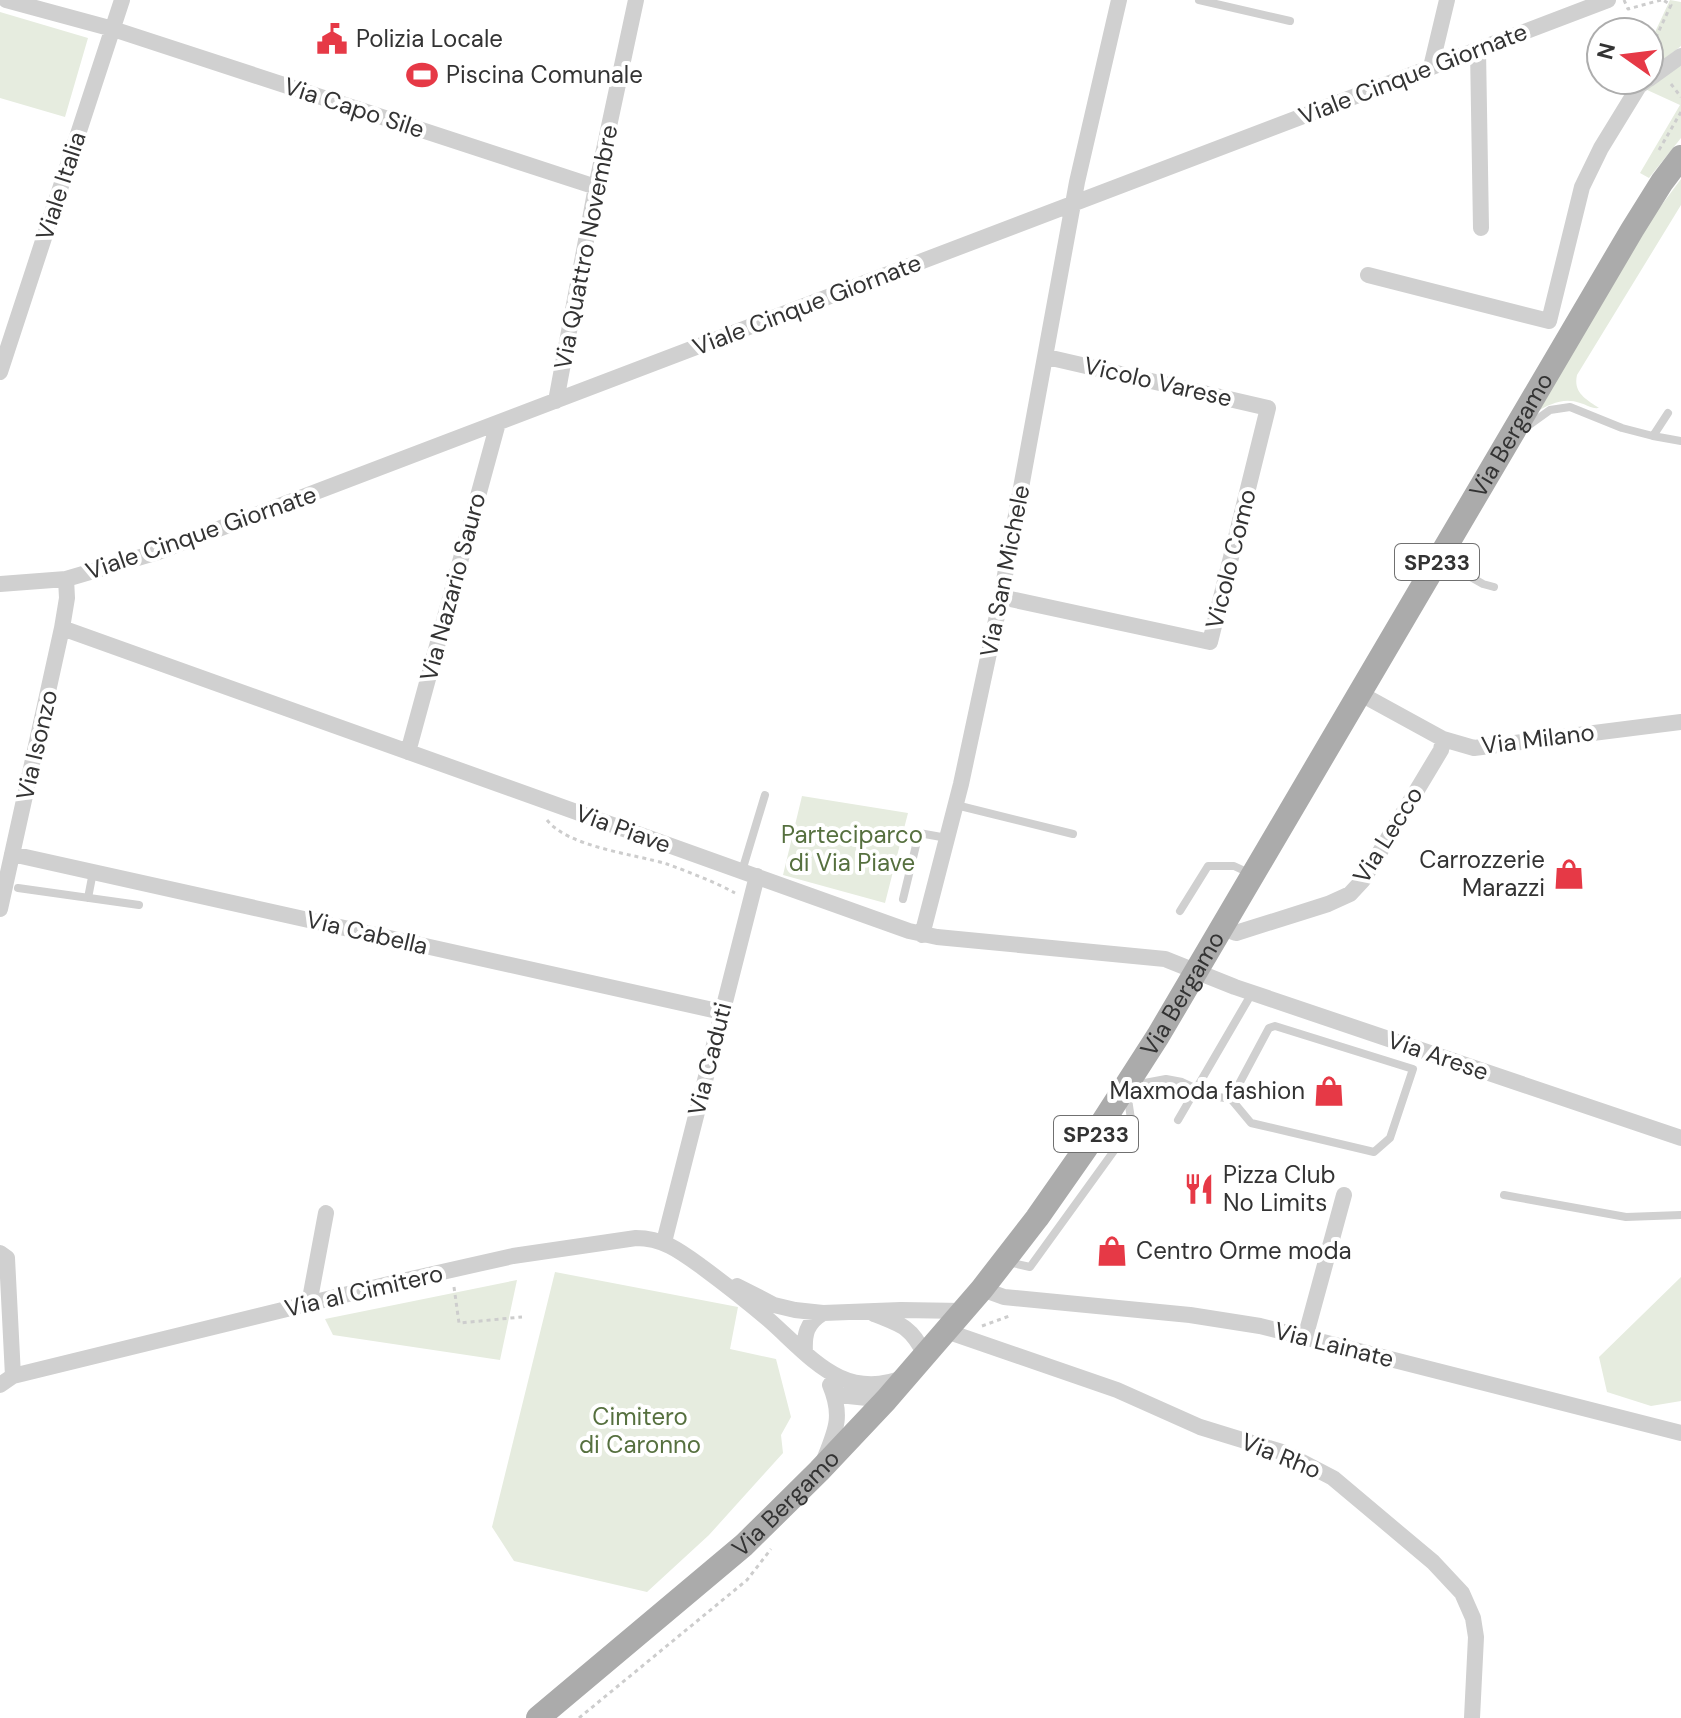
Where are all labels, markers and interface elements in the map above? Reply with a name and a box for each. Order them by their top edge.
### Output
street label: Viale Cinque Giornate [1294,16,1531,131]
north arrow [1585,16,1665,96]
public building icon: Polizia Locale [315,22,349,56]
place label: Polizia Locale [356,23,503,54]
text: N [1590,40,1622,63]
sports icon: Piscina Comunale [405,58,439,92]
place label: Piscina Comunale [446,59,643,90]
street label: Via Capo Sile [280,70,428,145]
street label: Via Quattro Novembre [547,122,624,372]
street label: Viale Italia [28,128,93,244]
street label: Viale Cinque Giornate [688,247,925,362]
street label: Vicolo Varese [1081,349,1235,414]
street label: Via Bergamo [1462,367,1560,503]
street label: Viale Cinque Giornate [81,478,320,587]
street label: Via San Michele [973,482,1036,660]
street label: Vicolo Como [1198,486,1263,632]
street label: Via Nazario Sauro [412,489,493,684]
road number: SP233 [1395,544,1479,580]
street label: Via Isonzo [9,687,64,803]
street label: Via Milano [1480,716,1596,761]
street label: Via Lecco [1346,780,1430,889]
street label: Via Piave [571,797,675,860]
park label: Parteciparco di Via Piave [781,819,923,878]
place label: Carrozzerie Marazzi [1419,844,1545,903]
shop icon: Carrozzerie Marazzi [1552,857,1586,891]
street label: Via Cabella [303,903,431,962]
street label: Via Bergamo [1133,925,1231,1062]
street label: Via Caduti [681,999,739,1119]
street label: Via Arese [1384,1024,1493,1087]
shop icon: Maxmoda fashion [1312,1074,1346,1108]
place label: Maxmoda fashion [1109,1075,1305,1106]
road number: SP233 [1054,1116,1138,1152]
place label: Pizza Club No Limits [1223,1159,1335,1218]
restaurant icon: Pizza Club No Limits [1182,1172,1216,1206]
shop icon: Centro Orme moda [1095,1234,1129,1268]
place label: Centro Orme moda [1136,1235,1352,1266]
street label: Via al Cimitero [282,1257,446,1324]
street label: Via Lainate [1271,1315,1397,1374]
park label: Cimitero di Caronno [579,1401,701,1460]
street label: Via Rho [1237,1426,1326,1486]
street label: Via Bergamo [725,1443,846,1564]

